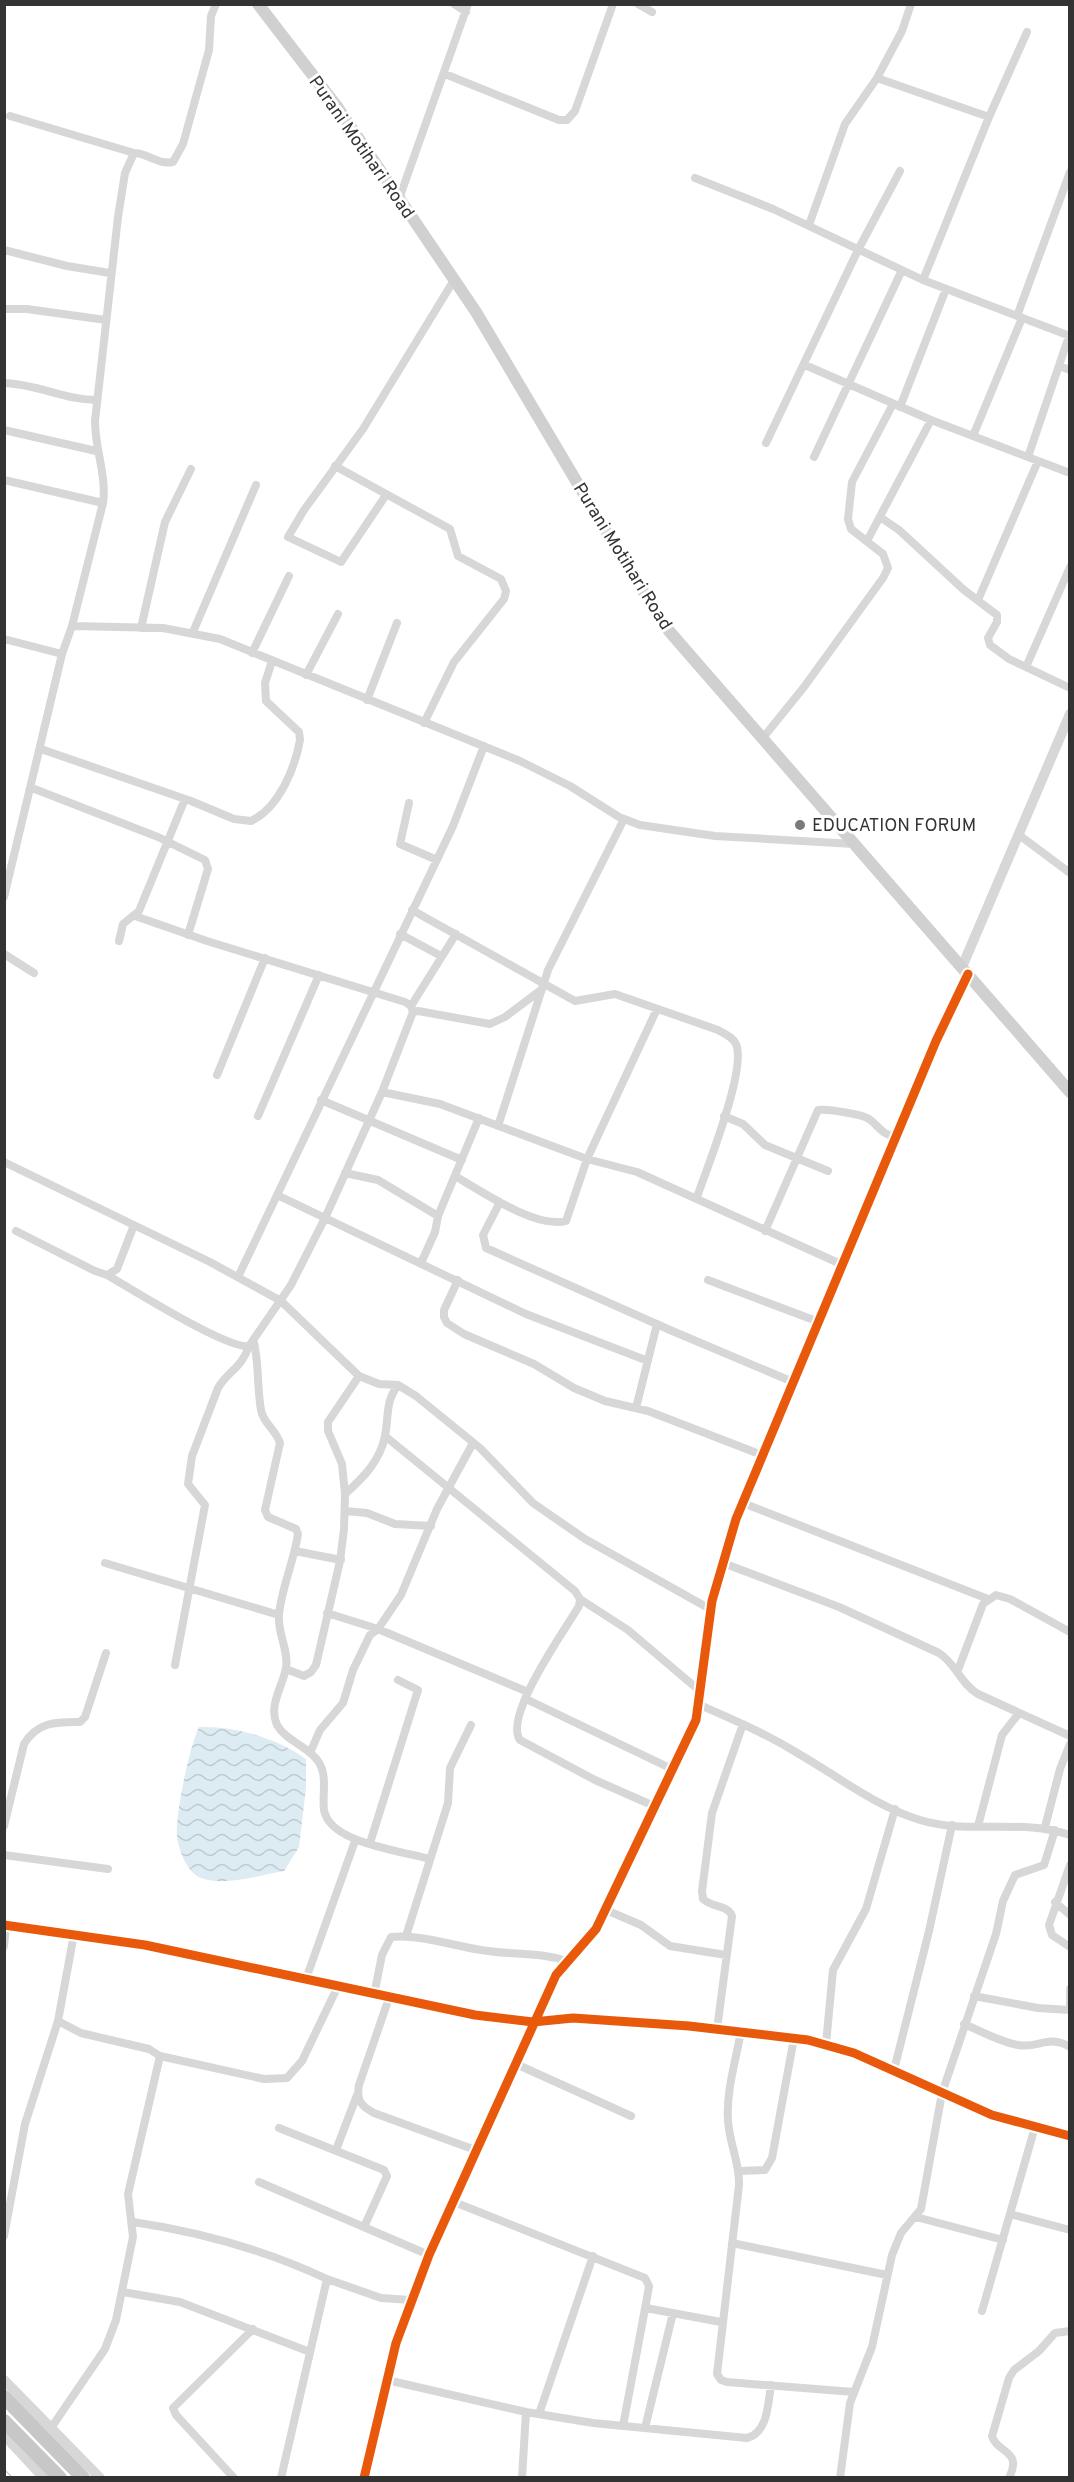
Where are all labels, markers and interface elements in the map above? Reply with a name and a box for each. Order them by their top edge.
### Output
street label: Purani Motihari Road [303,72,419,224]
street label: Purani Motihari Road [567,479,676,635]
place label: EDUCATION FORUM [812,815,976,838]
marker: EDUCATION FORUM [793,818,807,832]

